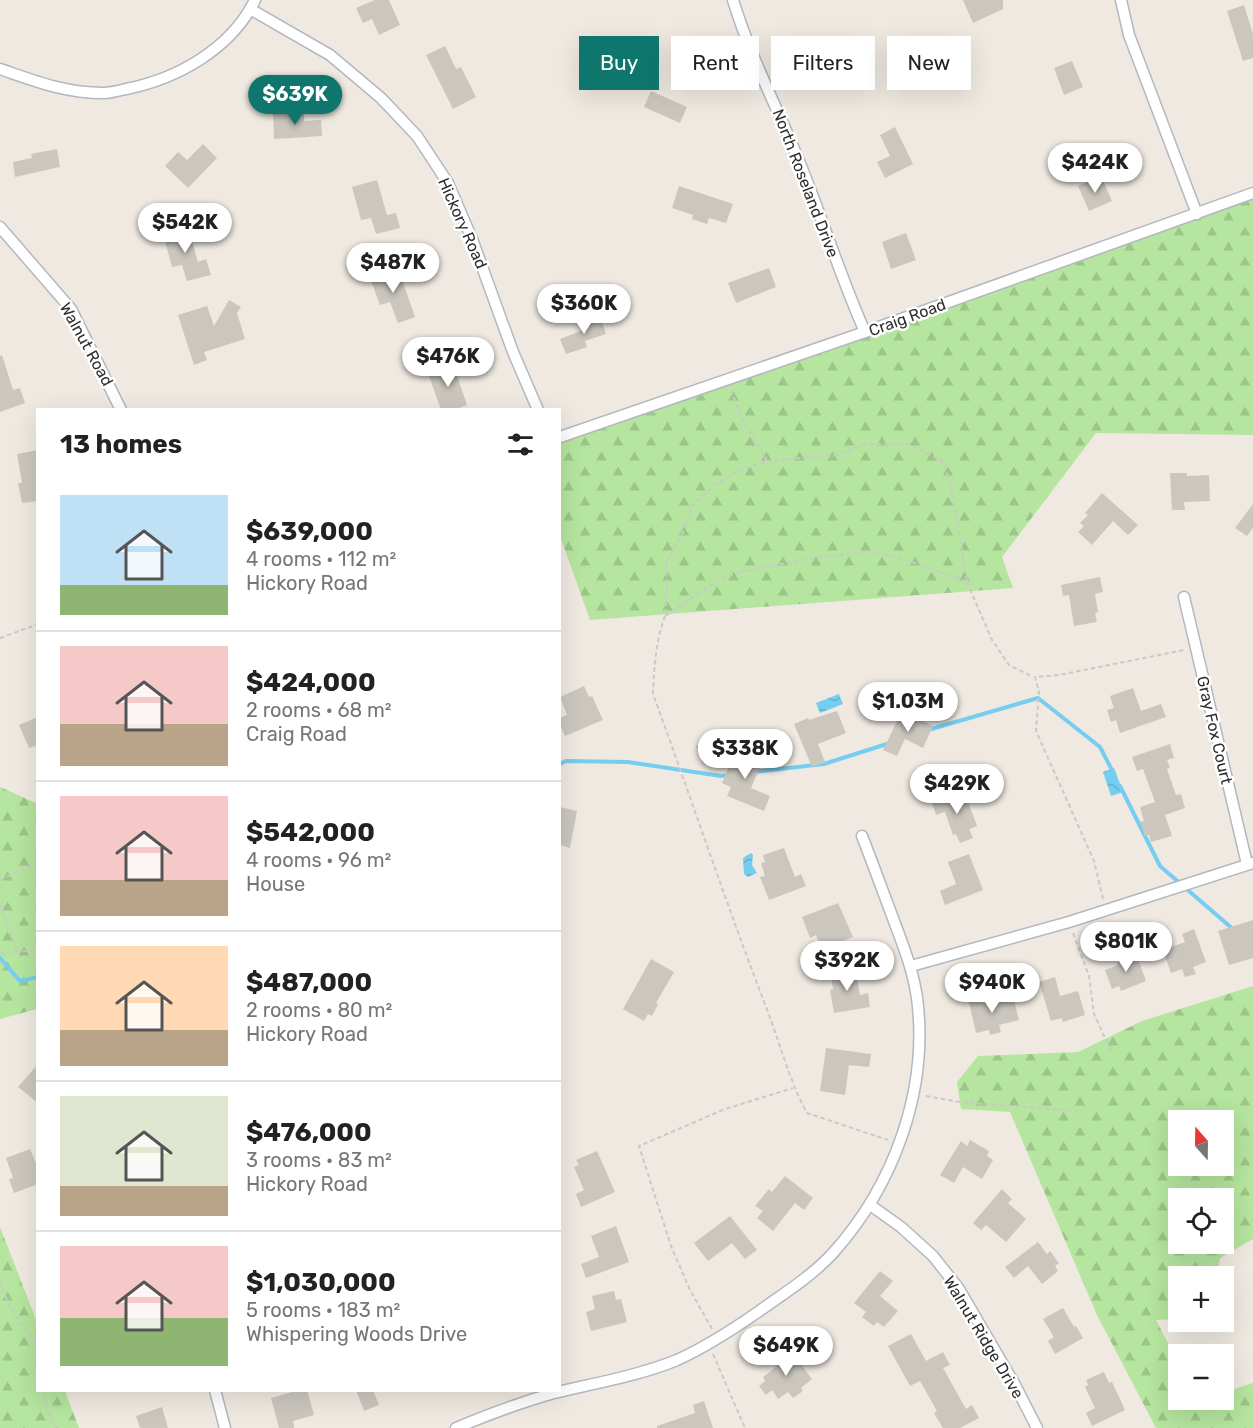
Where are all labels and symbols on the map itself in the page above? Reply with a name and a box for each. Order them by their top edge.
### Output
pin: $639K [253,75,337,126]
street label: North Roseland Drive [768,106,843,260]
pin: $424K [1053,143,1137,194]
street label: Hickory Road [434,175,491,272]
pin: $542K [143,203,227,254]
pin: $487K [351,243,435,294]
pin: $360K [542,284,626,335]
street label: Craig Road [866,295,948,340]
street label: Walnut Road [56,299,117,389]
pin: $476K [406,337,490,388]
street label: Gray Fox Court [1193,674,1236,786]
pin: $1.03M [859,682,957,733]
pin: $338K [703,729,787,780]
pin: $429K [915,764,999,815]
pin: $801K [1084,922,1168,973]
pin: $392K [805,941,889,992]
pin: $940K [950,963,1034,1014]
north arrow [1168,1110,1234,1176]
street label: Walnut Ridge Drive [940,1273,1028,1402]
pin: $649K [744,1326,828,1377]

